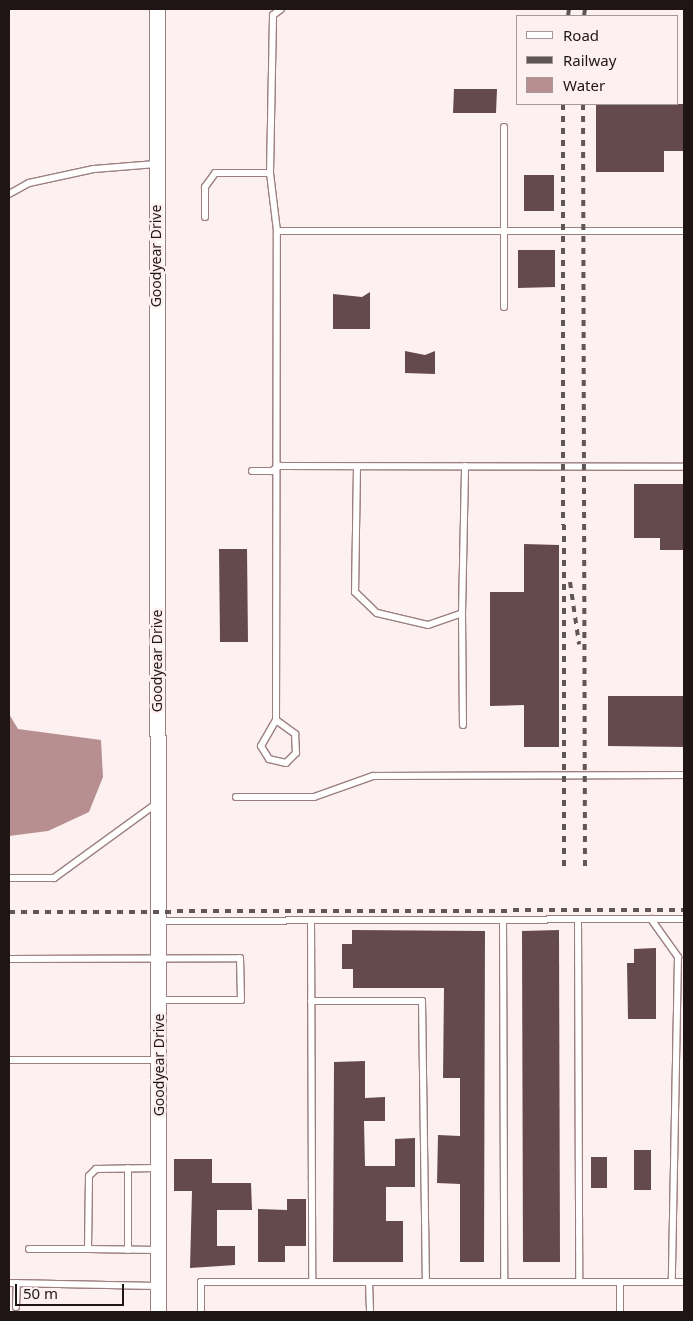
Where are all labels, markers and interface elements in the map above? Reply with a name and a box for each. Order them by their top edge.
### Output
legend [516,15,678,105]
text: Road [563,25,599,45]
text: Railway [563,50,616,70]
text: Water [563,75,605,95]
street label: Goodyear Drive [148,205,164,307]
street label: Goodyear Drive [149,610,165,712]
street label: Goodyear Drive [151,1014,167,1116]
scale bar [18,1274,126,1306]
text: 50 m [23,1283,58,1303]

